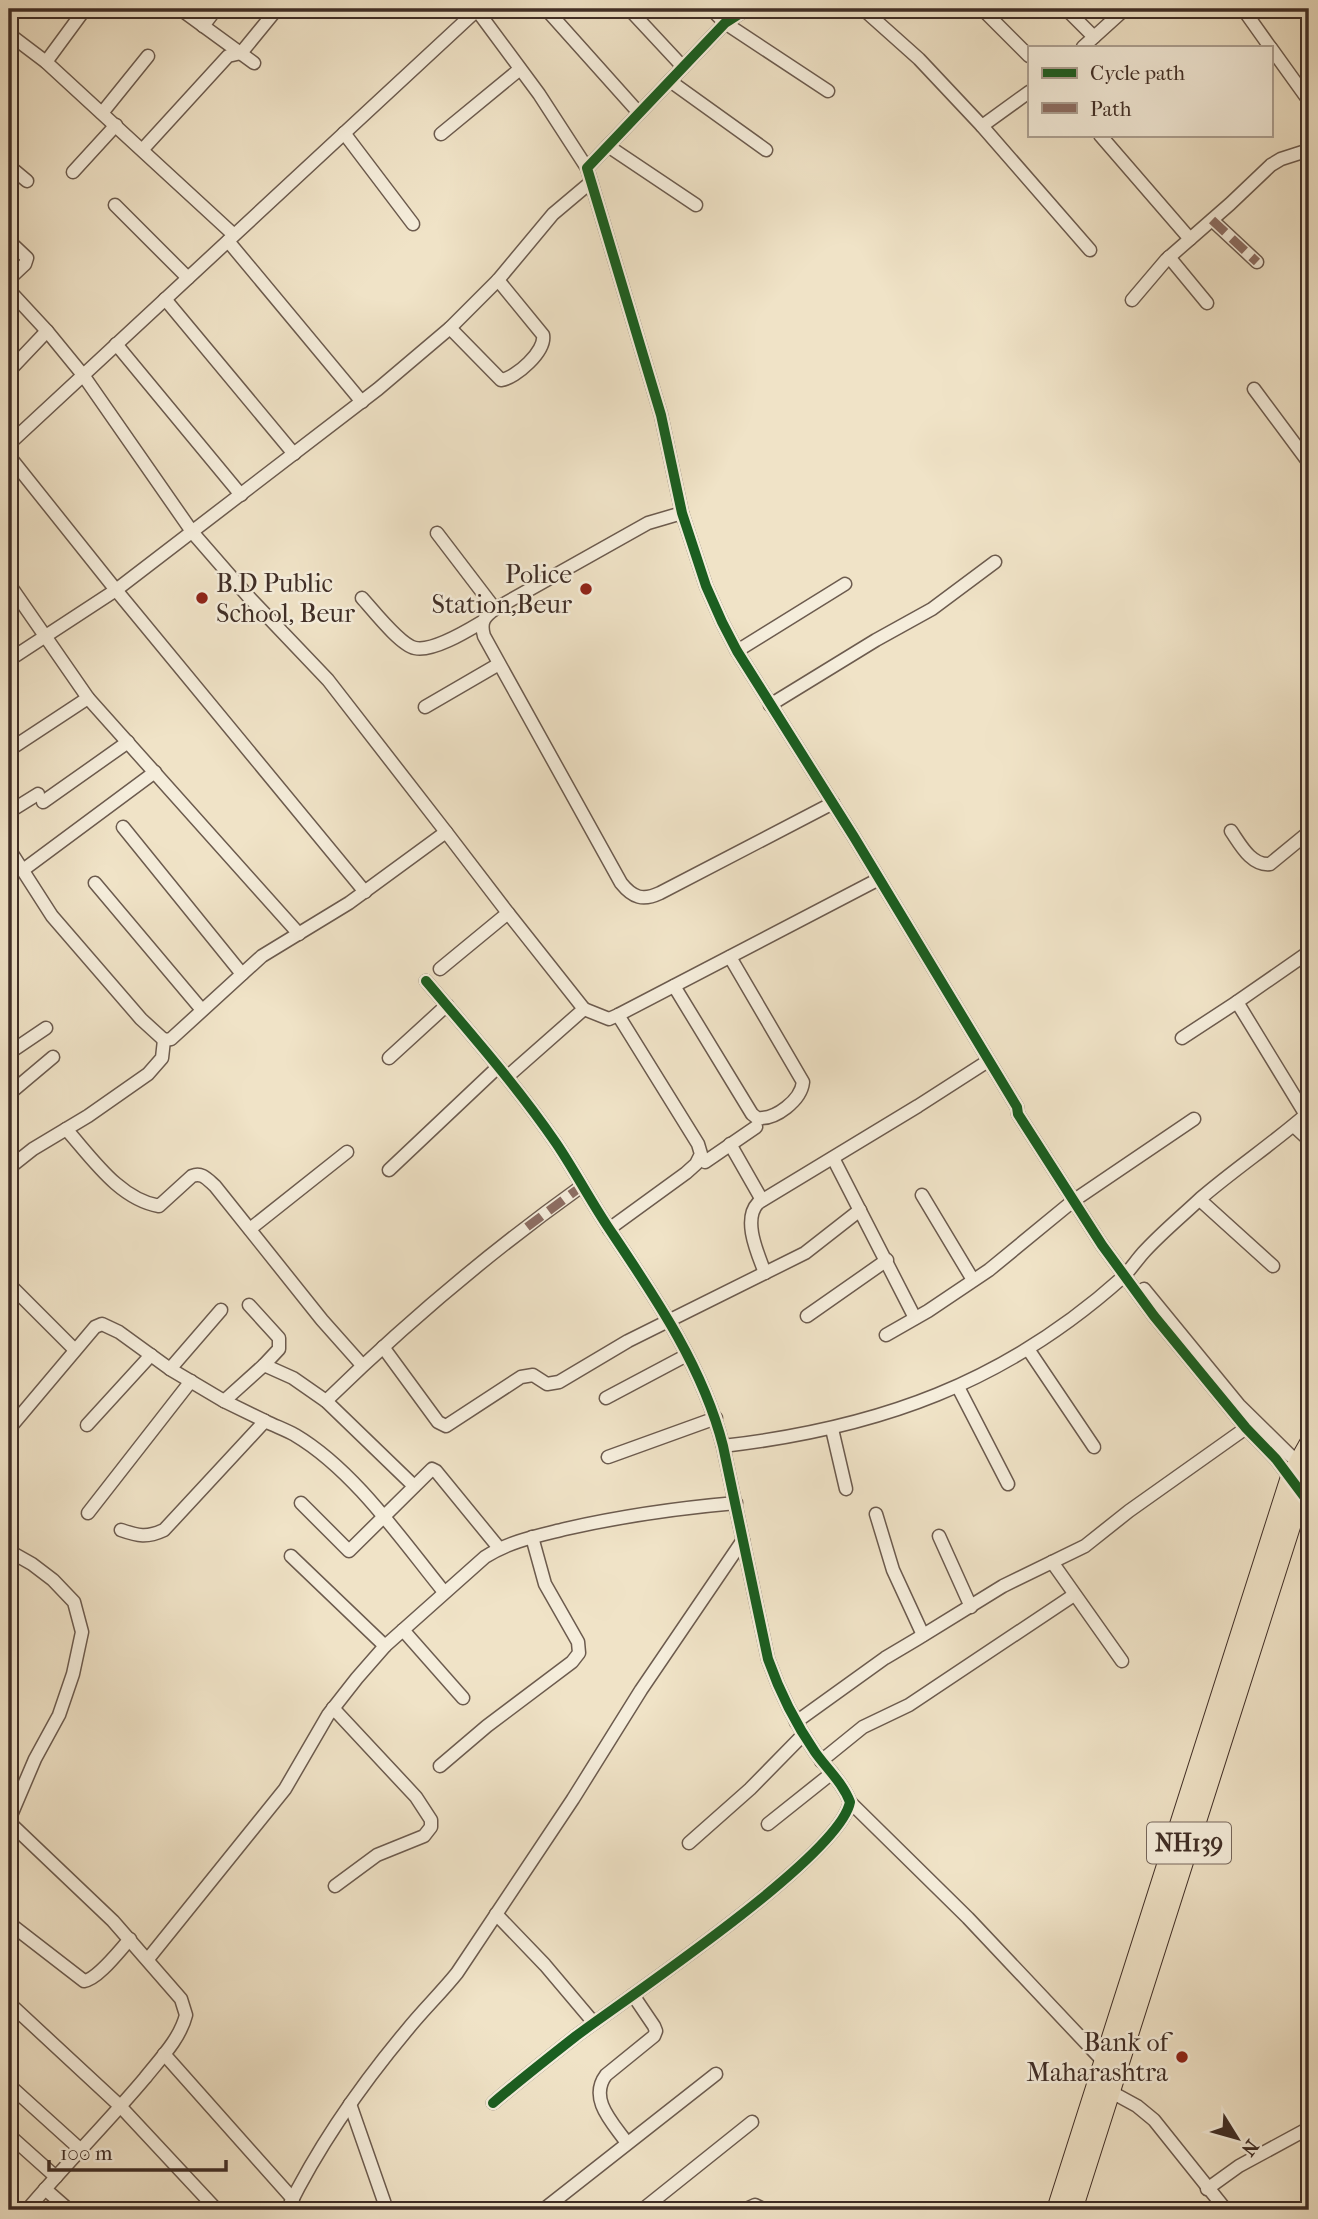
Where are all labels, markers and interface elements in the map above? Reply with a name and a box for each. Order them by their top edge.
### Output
legend [1028,46,1272,136]
text: Cycle path [1090,61,1185,85]
text: Path [1090,97,1132,121]
place label: Police Station,Beur [432,559,572,620]
place label: B.D Public School, Beur [216,568,355,629]
marker: Police Station,Beur [578,581,594,597]
marker: B.D Public School, Beur [194,590,210,606]
road number: NH139 [1147,1822,1231,1864]
place label: Bank of Maharashtra [1026,2027,1173,2088]
marker: Bank of Maharashtra [1174,2049,1190,2065]
north arrow [1202,2104,1272,2174]
scale bar [49,2128,226,2172]
text: N [1236,2135,1263,2160]
text: 100 m [60,2141,113,2165]

